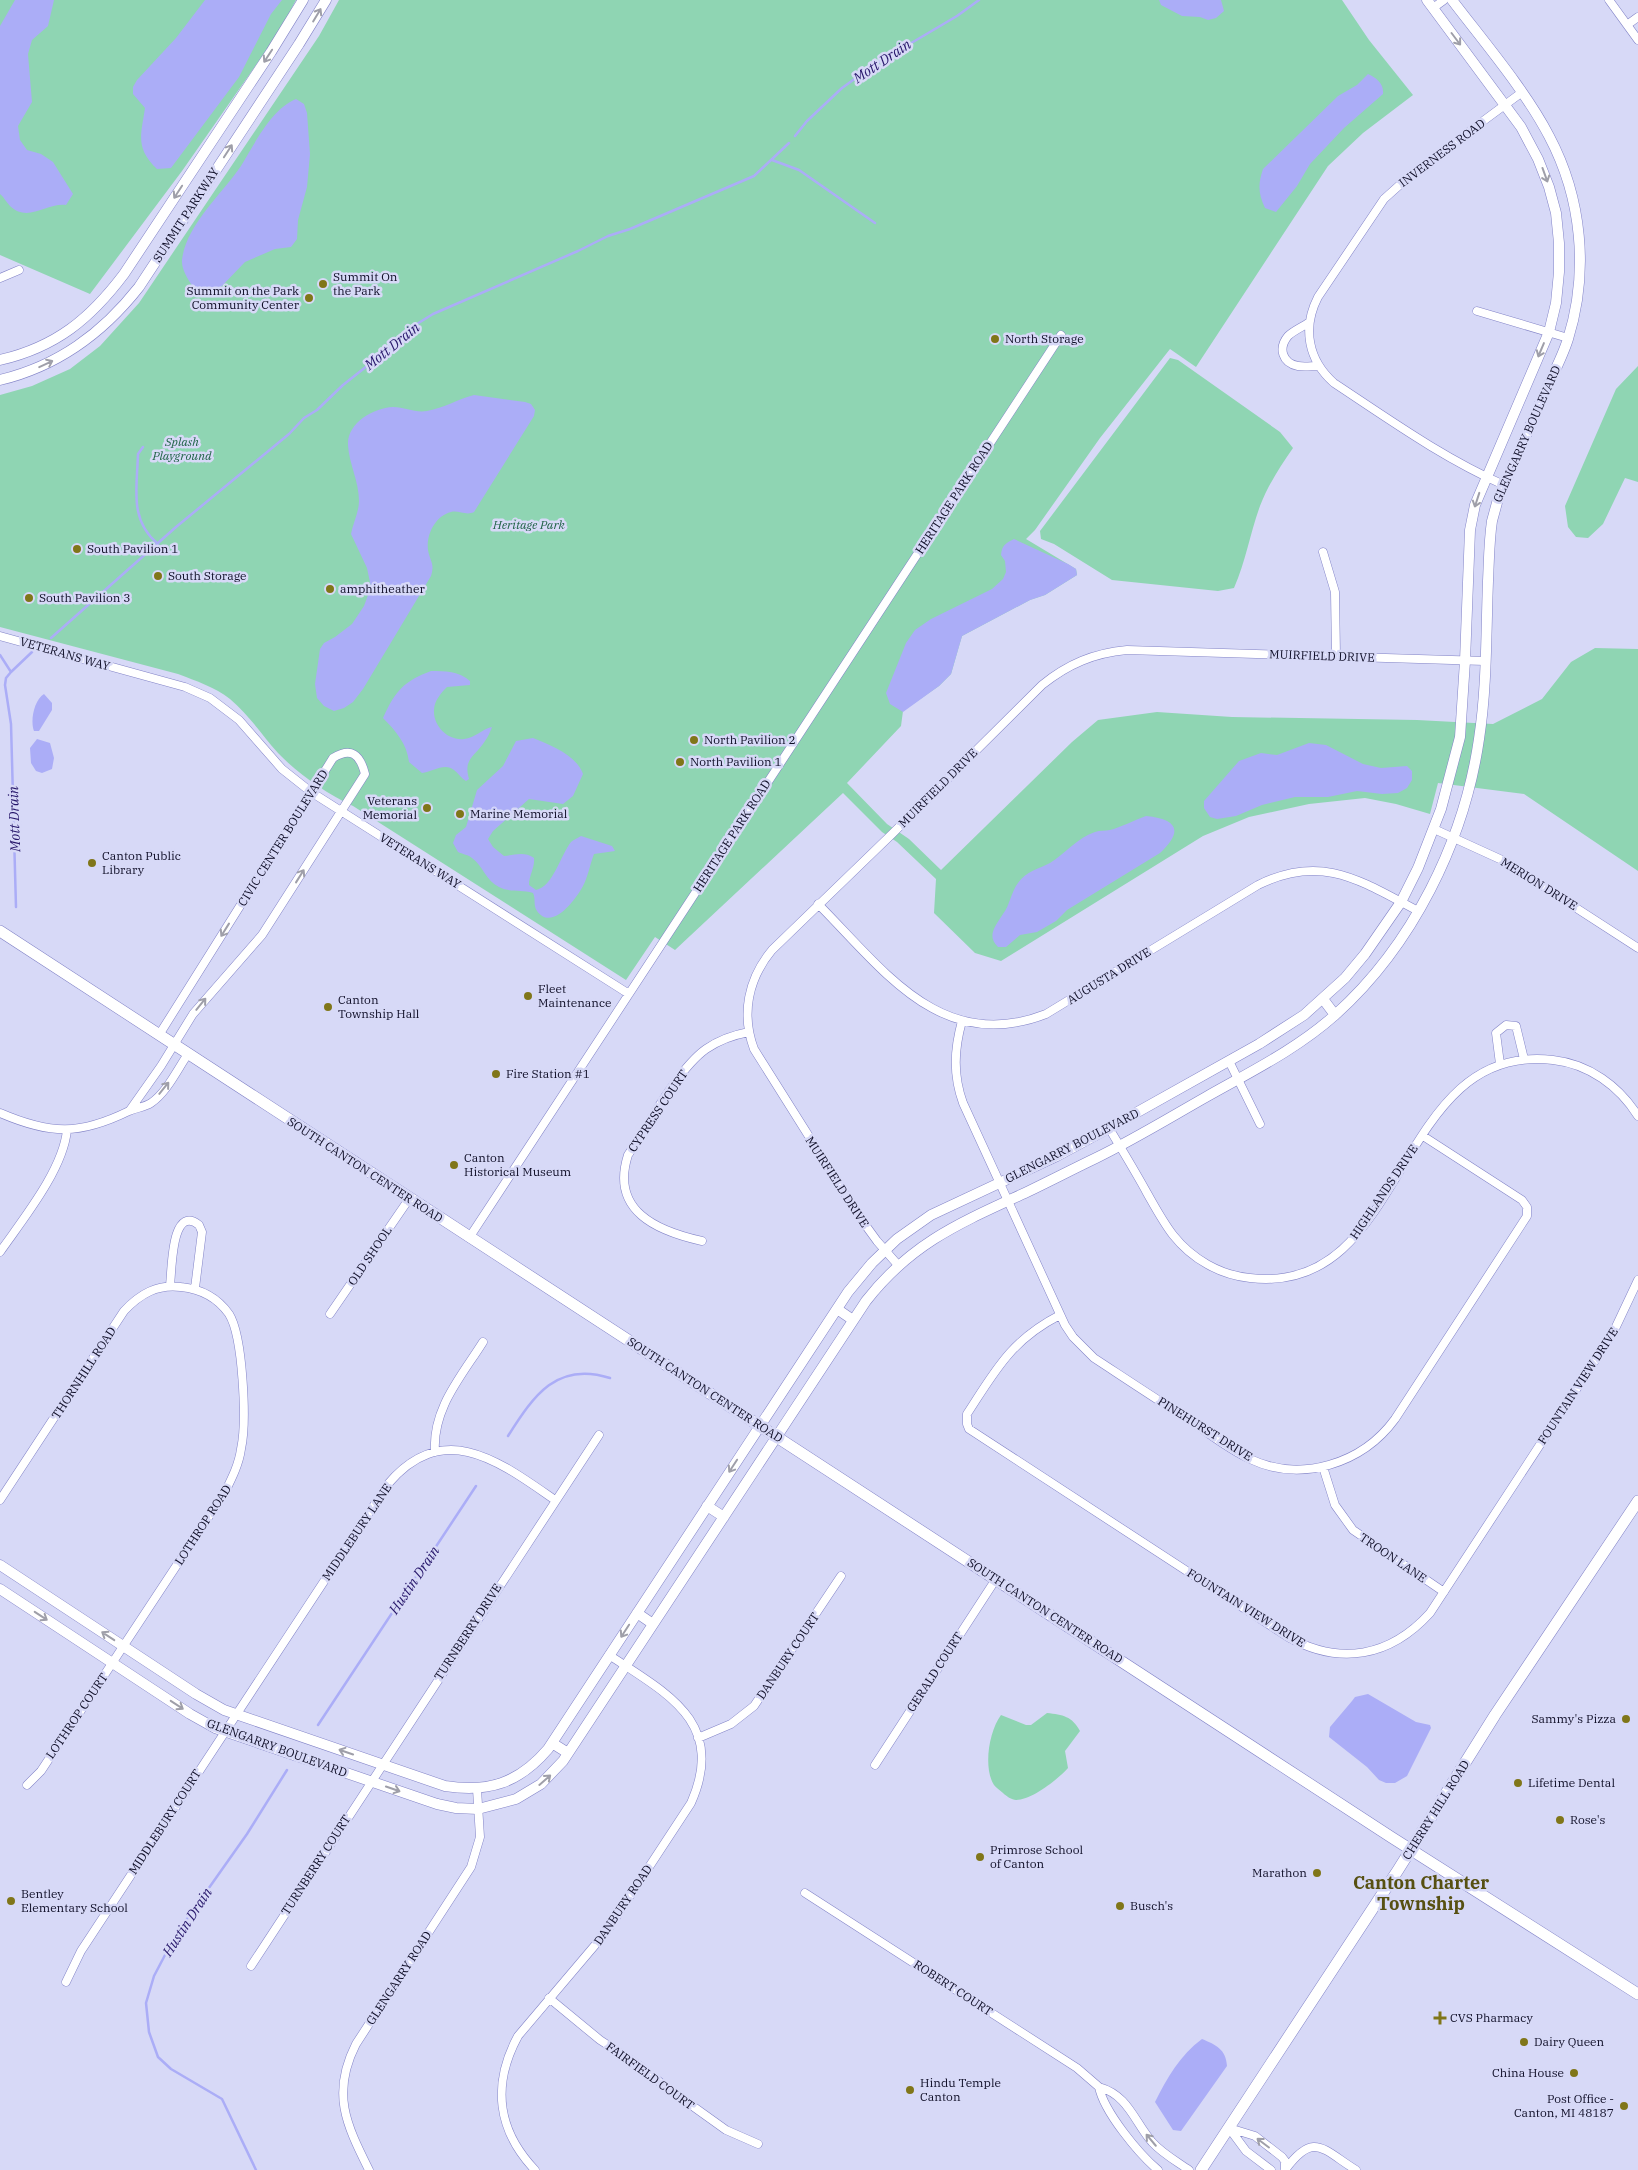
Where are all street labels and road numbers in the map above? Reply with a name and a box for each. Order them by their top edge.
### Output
street label: INVERNESS ROAD [1396,115,1488,190]
street label: SUMMIT PARKWAY [149,164,222,265]
street label: GLENGARRY BOULEVARD [1490,363,1563,504]
street label: HERITAGE PARK ROAD [912,439,996,557]
street label: VETERANS WAY [18,633,112,674]
street label: MUIRFIELD DRIVE [1269,646,1375,665]
street label: MUIRFIELD DRIVE [895,745,980,830]
street label: CIVIC CENTER BOULEVARD [234,767,331,909]
street label: HERITAGE PARK ROAD [690,777,774,895]
street label: VETERANS WAY [377,830,464,892]
street label: MERION DRIVE [1498,854,1580,913]
street label: AUGUSTA DRIVE [1064,944,1153,1007]
street label: CYPRESS COURT [625,1067,691,1155]
street label: GLENGARRY BOULEVARD [1002,1105,1141,1186]
street label: SOUTH CANTON CENTER ROAD [285,1114,446,1226]
street label: MUIRFIELD DRIVE [802,1133,872,1230]
street label: HIGHLANDS DRIVE [1346,1141,1421,1242]
street label: OLD SHOOL [344,1223,395,1288]
street label: THORNHILL ROAD [48,1324,119,1422]
street label: FOUNTAIN VIEW DRIVE [1534,1324,1621,1447]
street label: SOUTH CANTON CENTER ROAD [625,1334,786,1446]
street label: PINEHURST DRIVE [1155,1393,1255,1464]
street label: MIDDLEBURY LANE [319,1480,395,1583]
street label: LOTHROP ROAD [171,1482,234,1568]
street label: TROON LANE [1357,1530,1430,1586]
street label: SOUTH CANTON CENTER ROAD [965,1555,1126,1667]
street label: FOUNTAIN VIEW DRIVE [1184,1565,1308,1650]
street label: TURNBERRY DRIVE [431,1581,504,1683]
street label: DANBURY COURT [753,1609,822,1702]
street label: GERALD COURT [903,1629,966,1714]
street label: LOTHROP COURT [42,1670,111,1761]
street label: GLENGARRY BOULEVARD [205,1715,349,1780]
street label: CHERRY HILL ROAD [1399,1757,1472,1862]
street label: MIDDLEBURY COURT [125,1766,204,1877]
street label: TURNBERRY COURT [278,1812,354,1918]
street label: DANBURY ROAD [590,1862,655,1948]
street label: GLENGARRY ROAD [363,1928,434,2027]
street label: ROBERT COURT [911,1956,996,2019]
street label: FAIRFIELD COURT [603,2038,698,2113]

